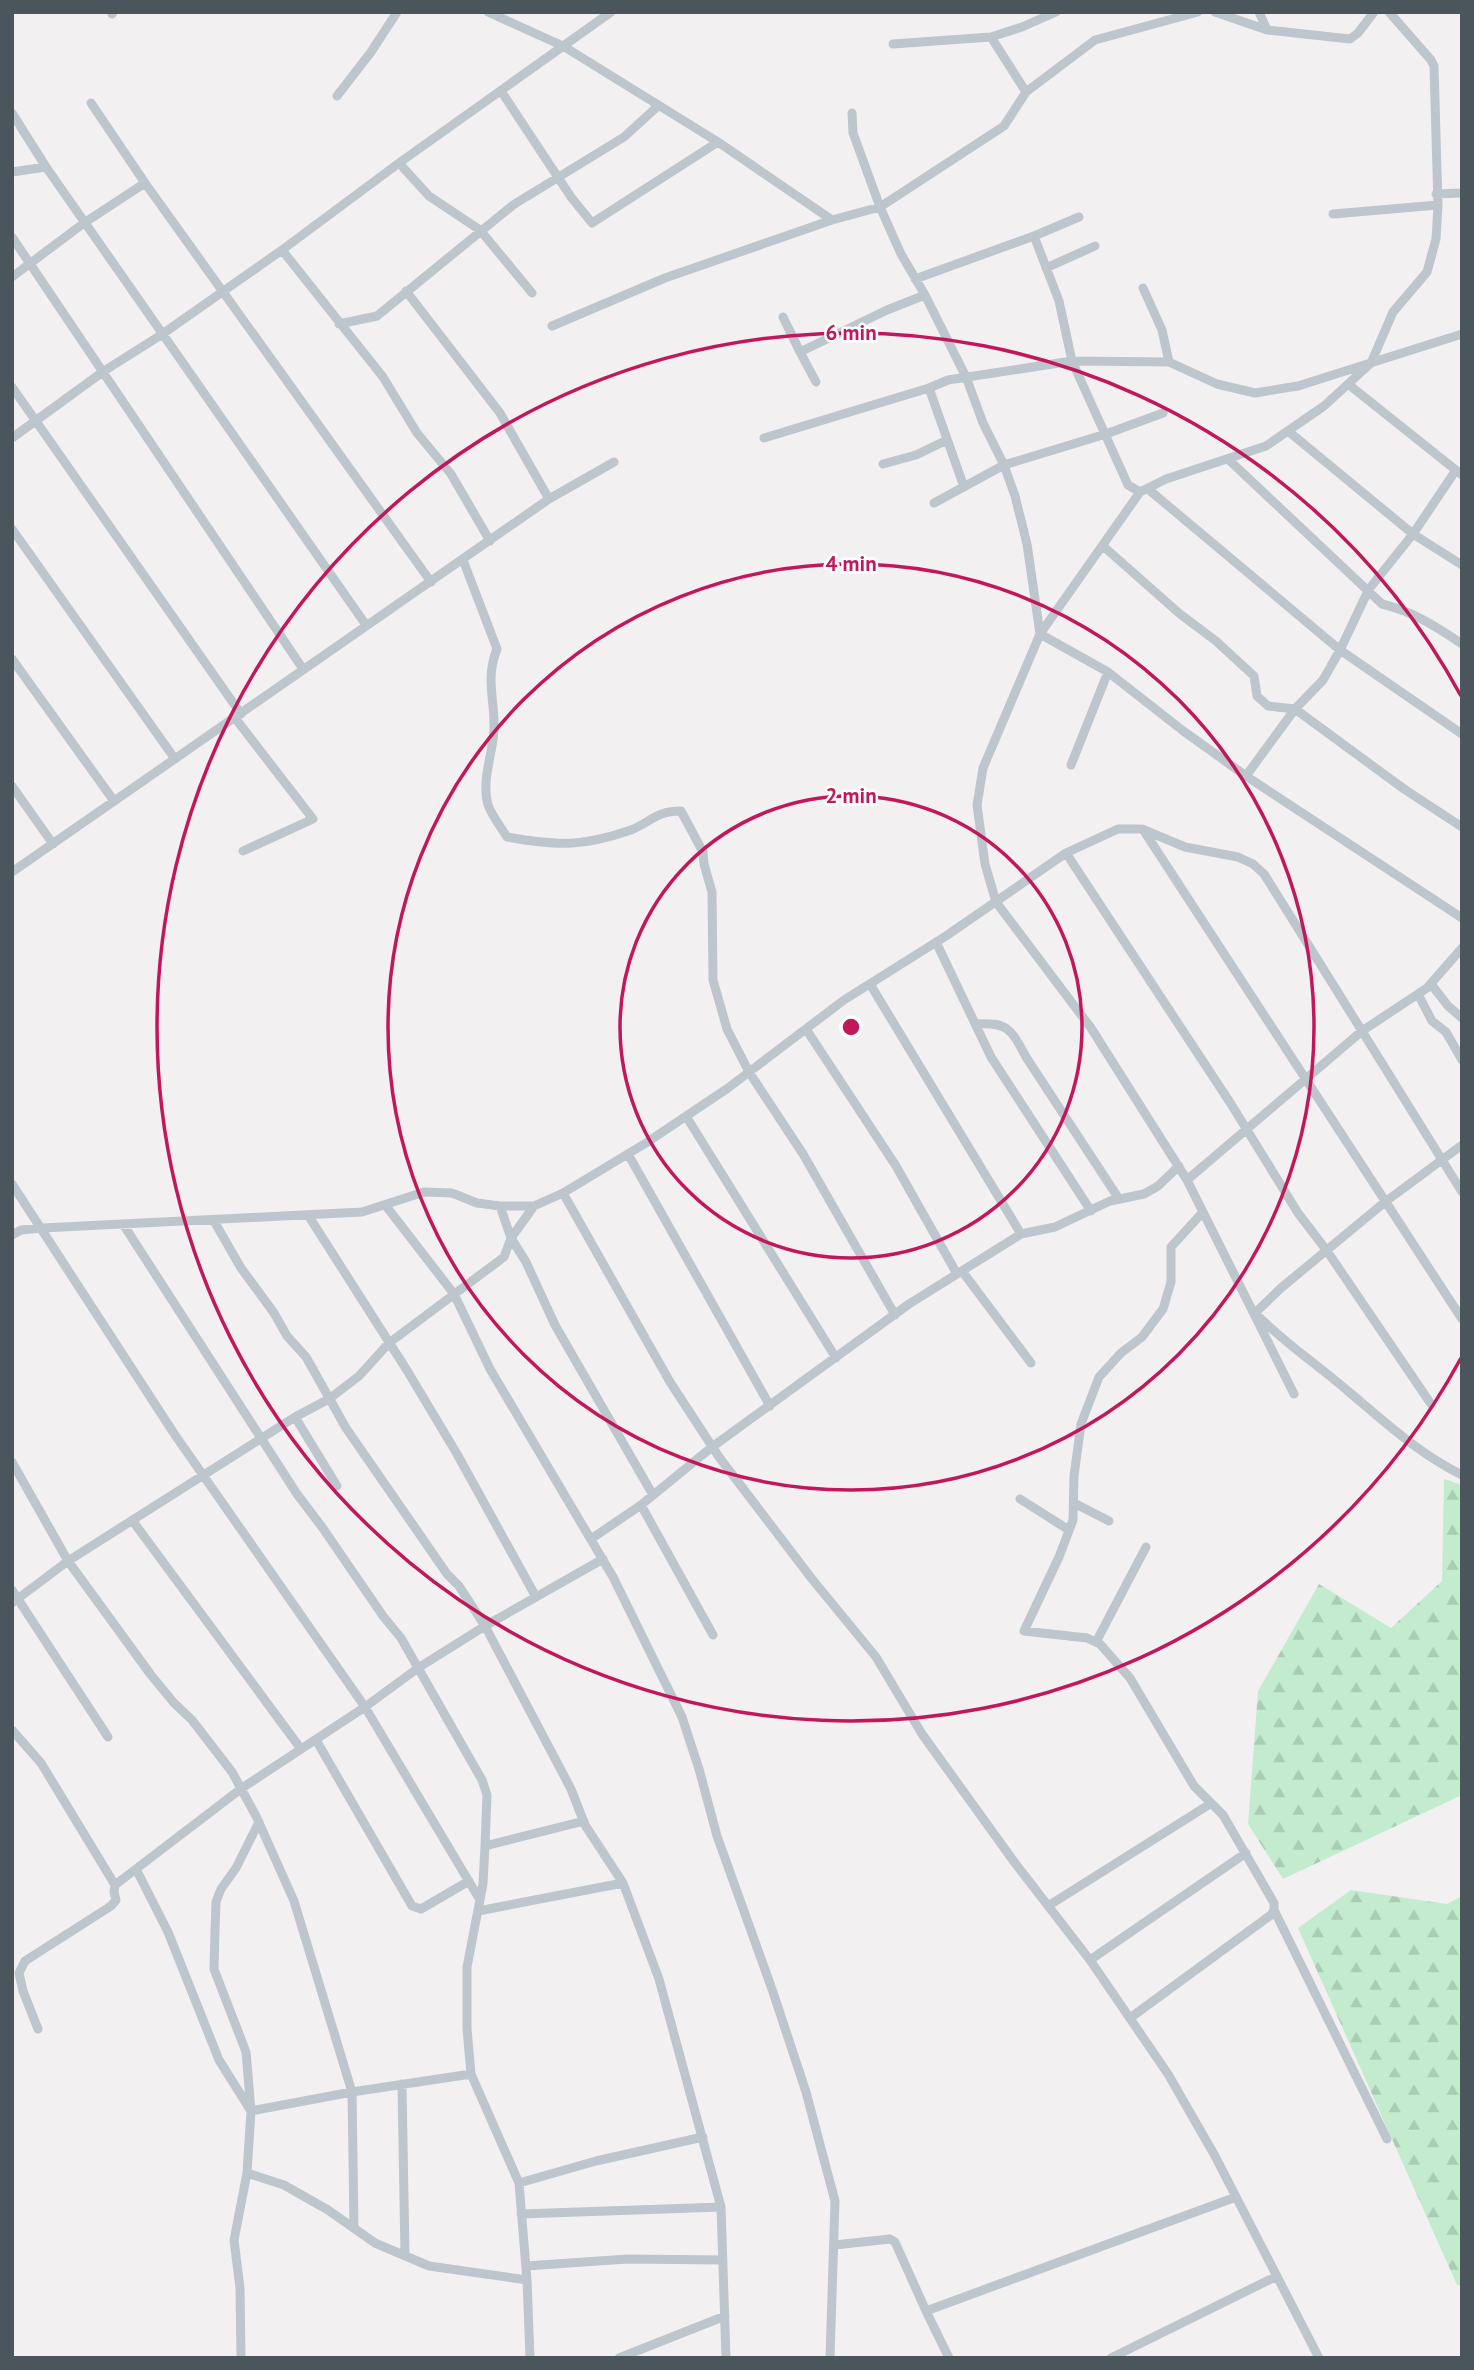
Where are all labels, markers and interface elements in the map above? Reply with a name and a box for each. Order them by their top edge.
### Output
text: 6 min [825,319,877,346]
text: 4 min [825,550,877,577]
text: 2 min [825,782,877,809]
centre of rings [839,1015,863,1039]

